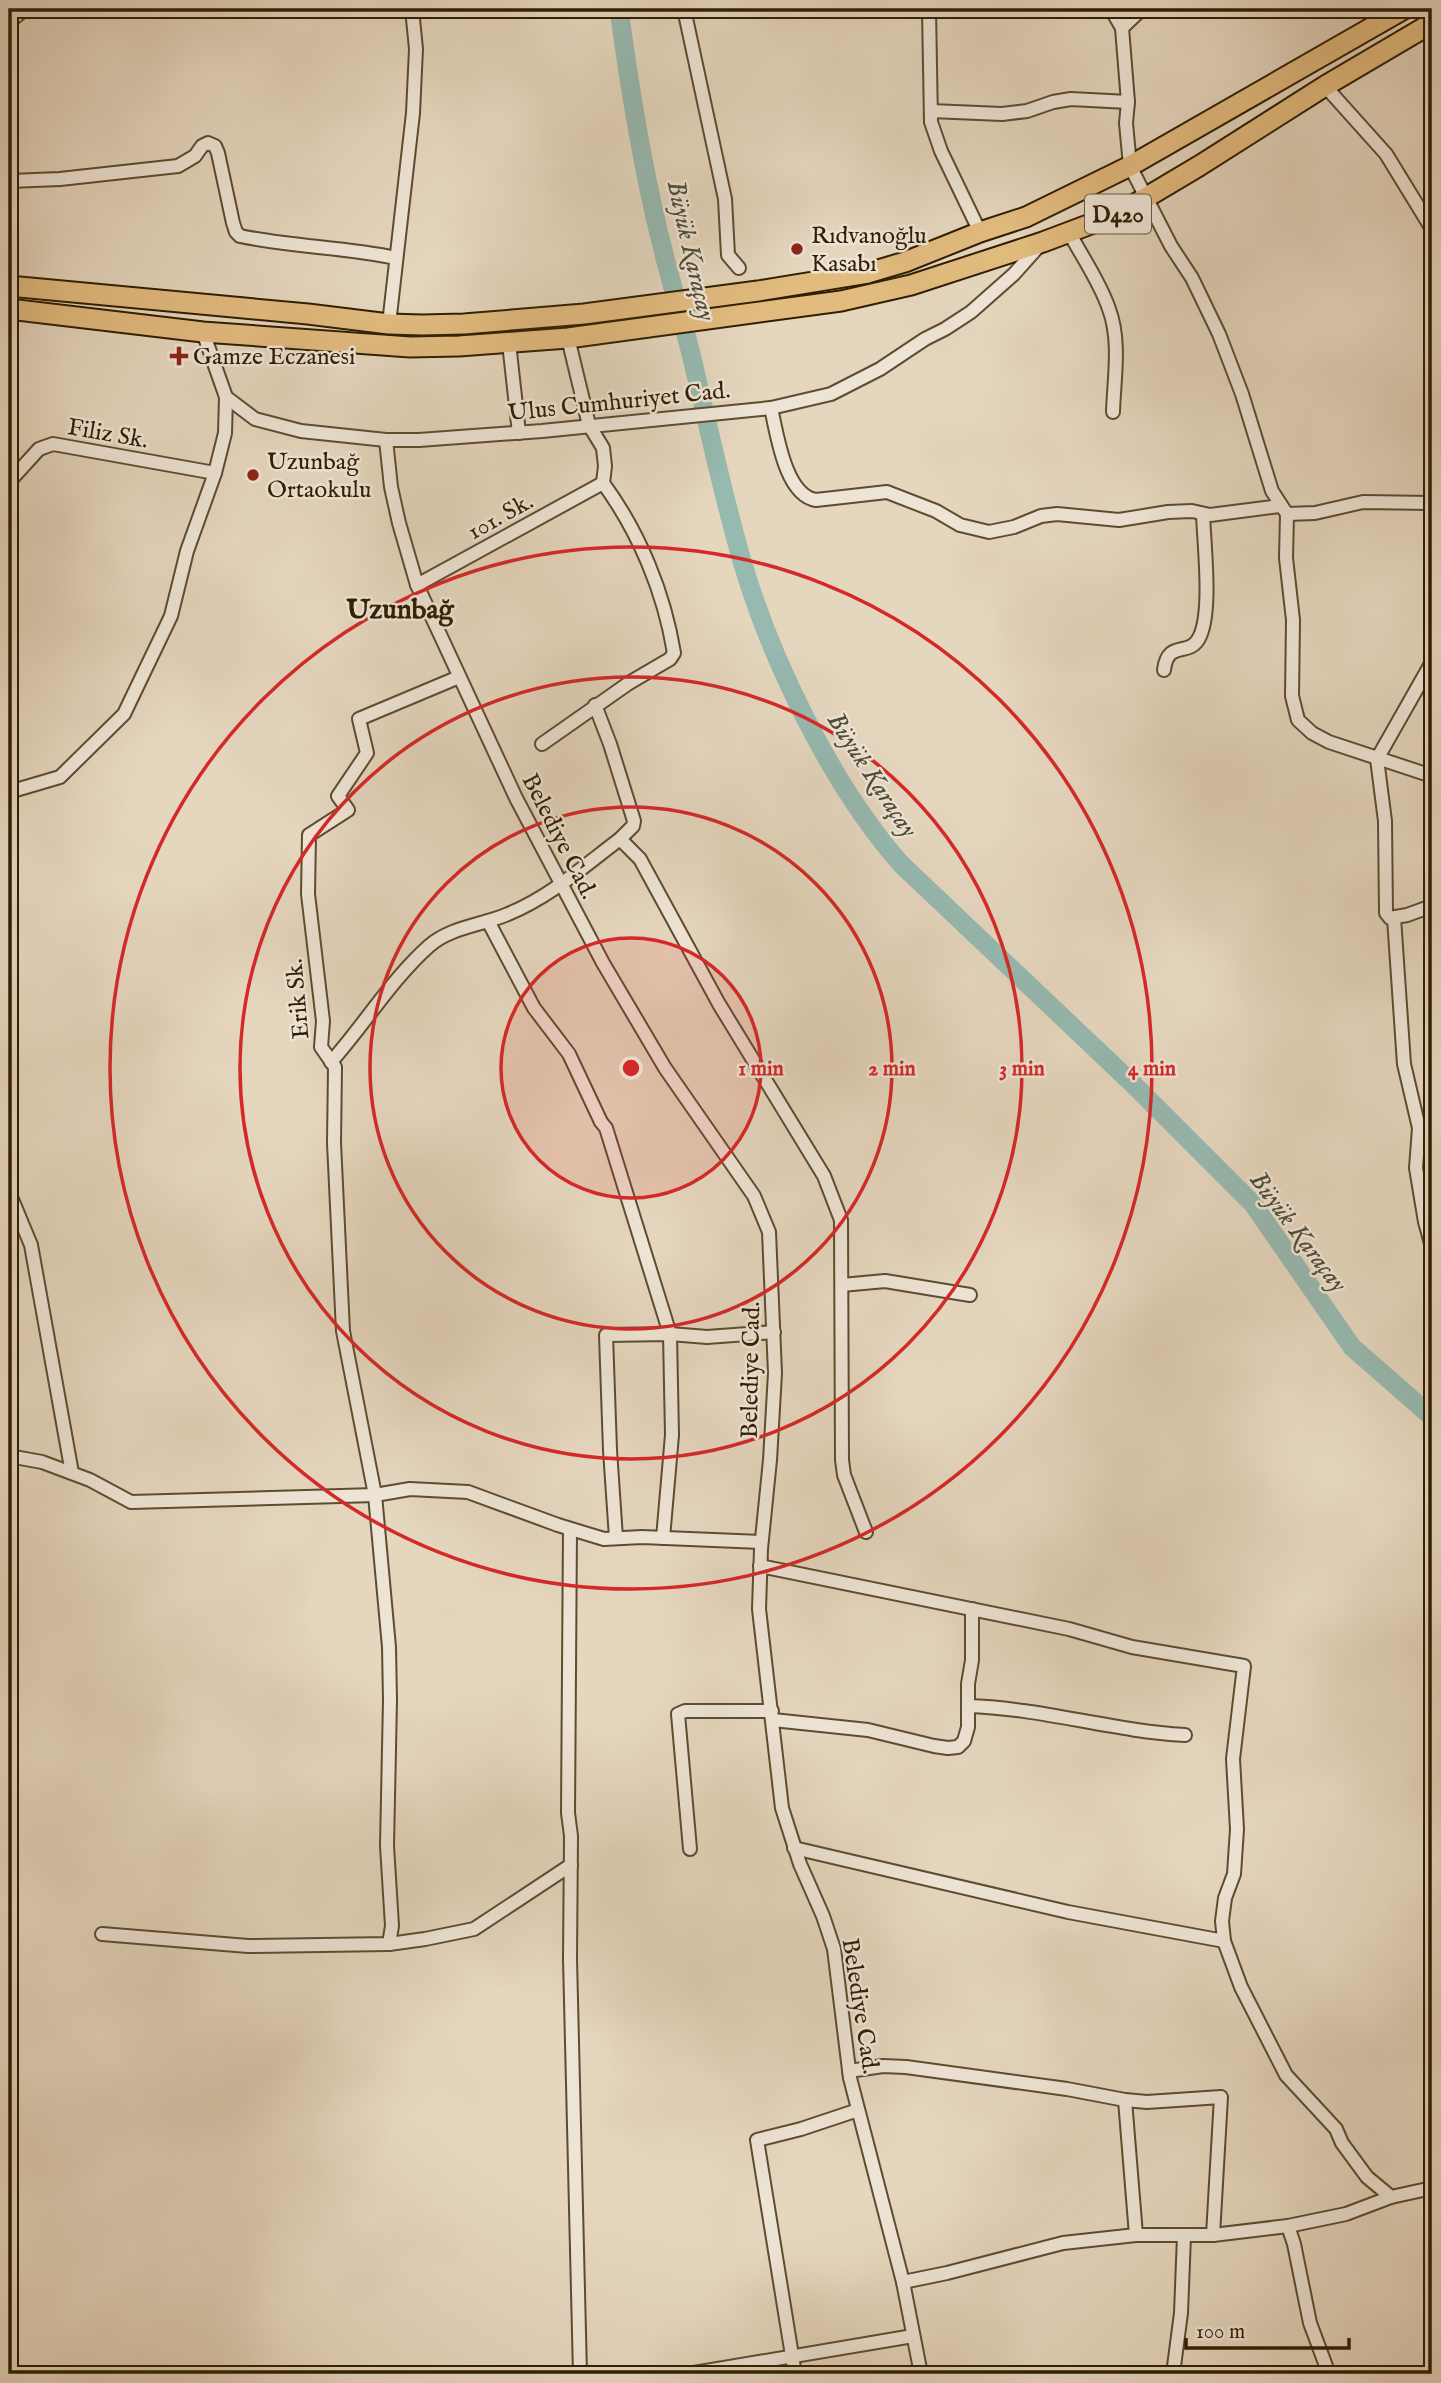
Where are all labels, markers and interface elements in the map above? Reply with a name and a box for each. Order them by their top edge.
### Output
water label: Büyük Karaçay [658,177,723,324]
road number: D420 [1085,195,1151,234]
place label: Rıdvanoğlu Kasabı [811,221,927,280]
marker: Rıdvanoğlu Kasabı [789,241,805,257]
place label: Gamze Eczanesi [193,342,355,373]
marker: Gamze Eczanesi [171,348,187,364]
street label: Ulus Cumhuriyet Cad. [507,375,732,430]
street label: Filiz Sk. [65,412,151,457]
place label: Uzunbağ Ortaokulu [267,447,371,506]
marker: Uzunbağ Ortaokulu [245,467,261,483]
street label: 101. Sk. [462,487,539,548]
district label: Uzunbağ [346,593,455,628]
water label: Büyük Karaçay [819,706,925,844]
street label: Belediye Cad. [514,769,604,905]
street label: Erik Sk. [280,957,317,1040]
centre of rings [619,1056,643,1080]
text: 1 min [738,1056,784,1083]
text: 2 min [868,1056,916,1083]
text: 3 min [999,1056,1045,1083]
text: 4 min [1128,1056,1176,1083]
water label: Büyük Karaçay [1242,1165,1354,1299]
street label: Belediye Cad. [735,1301,768,1439]
street label: Belediye Cad. [833,1936,886,2076]
scale bar [1186,2306,1348,2350]
text: 100 m [1196,2319,1245,2346]

